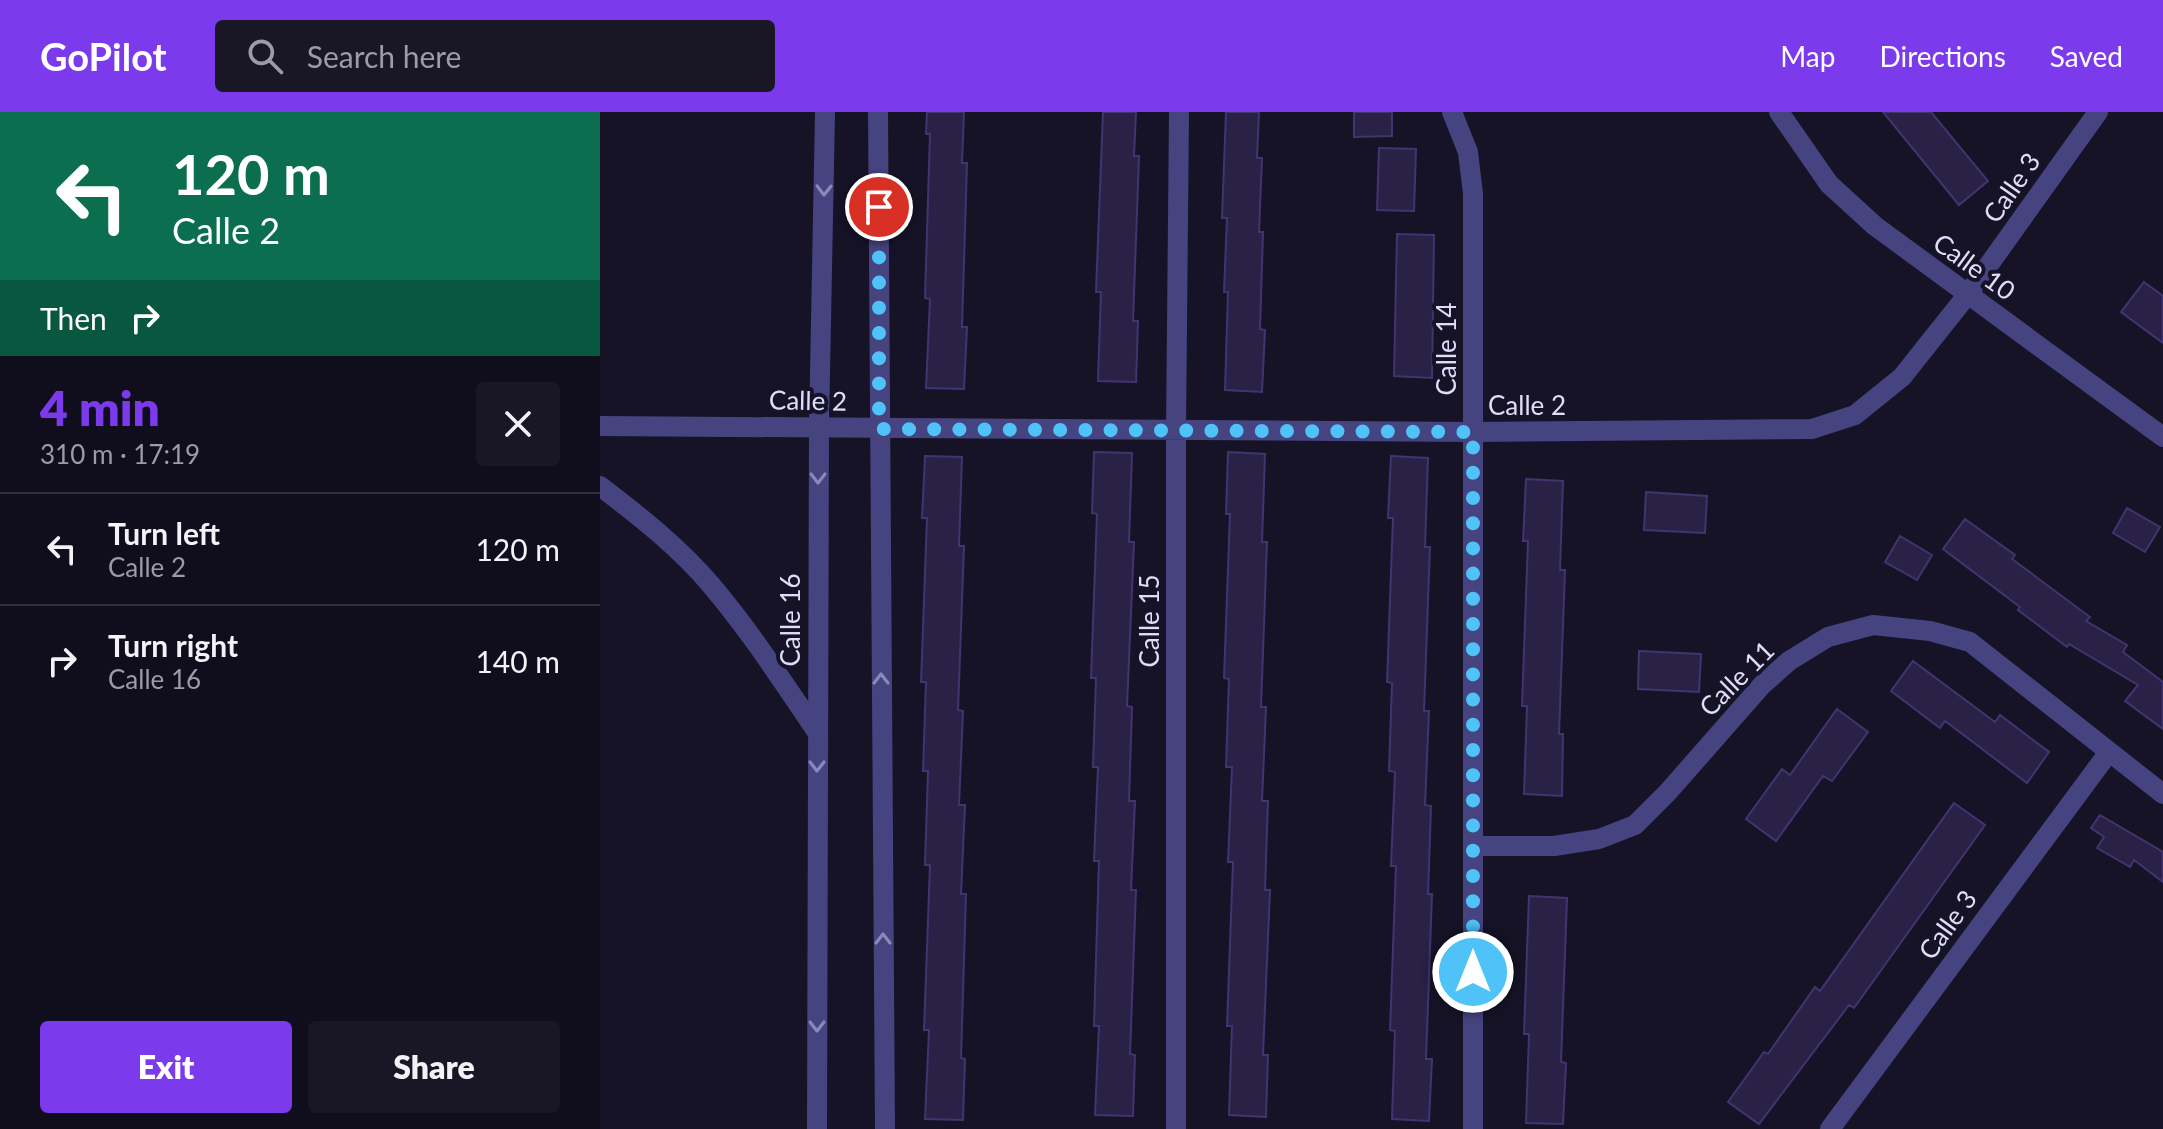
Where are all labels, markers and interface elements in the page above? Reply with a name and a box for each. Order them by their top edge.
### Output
search box [215,20,775,92]
text: GoPilot [40,33,167,79]
icon: search [243,34,287,78]
text: Search here [307,38,461,74]
text: Map [1780,39,1835,73]
text: Directions [1879,39,2006,73]
text: Saved [2050,39,2123,73]
text: 120 m [172,140,330,207]
icon: left [40,144,144,248]
street label: Calle 3 [1976,146,2047,229]
pin [845,173,913,241]
one-way arrow [815,184,832,197]
icon: arrive [857,185,901,229]
text: Calle 2 [172,208,280,252]
street label: Calle 10 [1928,226,2022,306]
icon: right [123,296,167,340]
text: Then [40,300,107,336]
street label: Calle 14 [1430,302,1462,396]
text: 4 min [40,379,160,436]
button: close [476,382,560,466]
street label: Calle 2 [769,383,847,417]
street label: Calle 2 [1488,389,1566,421]
text: 310 m · 17:19 [40,438,200,470]
one-way arrow [809,472,827,485]
text: Turn left [108,515,220,551]
icon: left [40,527,84,571]
text: 120 m [475,531,560,567]
text: Calle 2 [108,551,186,583]
street label: Calle 16 [774,573,806,667]
street label: Calle 15 [1133,574,1165,668]
text: Turn right [108,627,238,663]
street label: Calle 11 [1692,634,1781,723]
icon: right [40,639,84,683]
text: 140 m [475,643,560,679]
text: Calle 16 [108,663,201,695]
one-way arrow [872,672,890,685]
one-way arrow [808,760,826,773]
street label: Calle 3 [1911,883,1983,965]
position arrow [1431,930,1515,1014]
one-way arrow [874,932,892,945]
one-way arrow [808,1020,826,1033]
button: Exit [40,1021,292,1113]
button: Share [308,1021,560,1113]

